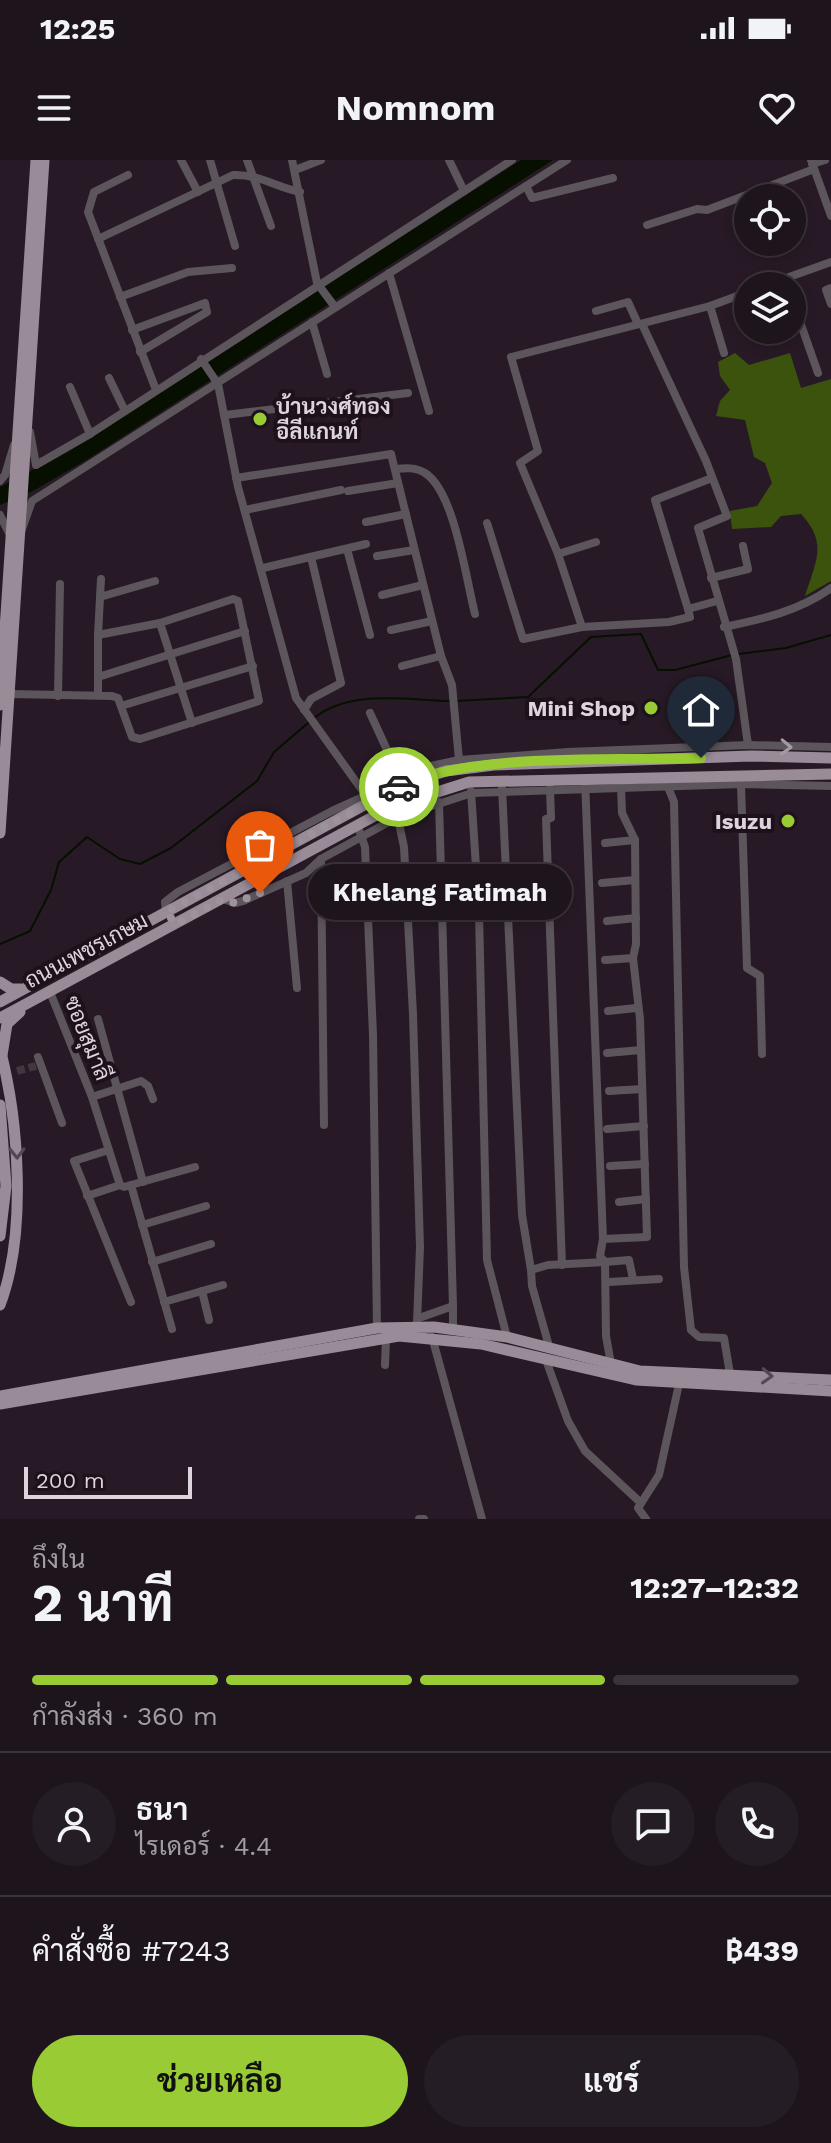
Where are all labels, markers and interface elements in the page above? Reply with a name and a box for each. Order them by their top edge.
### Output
text: 12:25 [40,11,115,46]
icon: menu [32,86,76,130]
icon: heart [755,86,799,130]
text: Nomnom [336,87,495,129]
map controls [734,184,806,344]
button: locate [734,184,806,256]
button: layers [734,272,806,344]
place label: บ้านวงศ์ทอง อีลีแกนท์ [276,392,391,444]
marker: บ้านวงศ์ทอง อีลีแกนท์ [251,410,269,428]
pin [667,676,735,758]
icon: home [679,688,723,732]
place label: Mini Shop [527,696,635,721]
marker: Mini Shop [642,699,660,717]
one-way arrow [780,738,793,755]
courier [359,747,439,827]
icon: car [377,765,421,809]
place label: Isuzu [715,809,772,834]
pin [226,811,294,893]
marker: Isuzu [779,812,797,830]
icon: bag [238,823,282,867]
callout: Khelang Fatimah [308,865,572,921]
text: Khelang Fatimah [333,877,547,907]
street label: ถนนเพชรเกษม [21,908,152,993]
street label: ซอยสุมาลี [57,992,117,1085]
one-way arrow [8,1147,26,1160]
one-way arrow [761,1367,774,1384]
scale bar [24,1463,192,1499]
text: 200 m [36,1468,105,1493]
text: ถึงใน [32,1544,85,1574]
text: 12:27–12:32 [630,1570,799,1605]
text: 2 นาที [32,1573,173,1634]
text: กำลังส่ง · 360 m [32,1701,218,1731]
button: person [32,1782,116,1866]
button: chat [611,1782,695,1866]
button: phone [715,1782,799,1866]
text: ธนา [136,1792,188,1827]
text: ไรเดอร์ · 4.4 [136,1831,272,1861]
text: คำสั่งซื้อ #7243 [32,1933,230,1968]
text: ฿439 [725,1933,799,1968]
button: ช่วยเหลือ [32,2035,408,2127]
button: แชร์ [424,2035,799,2127]

